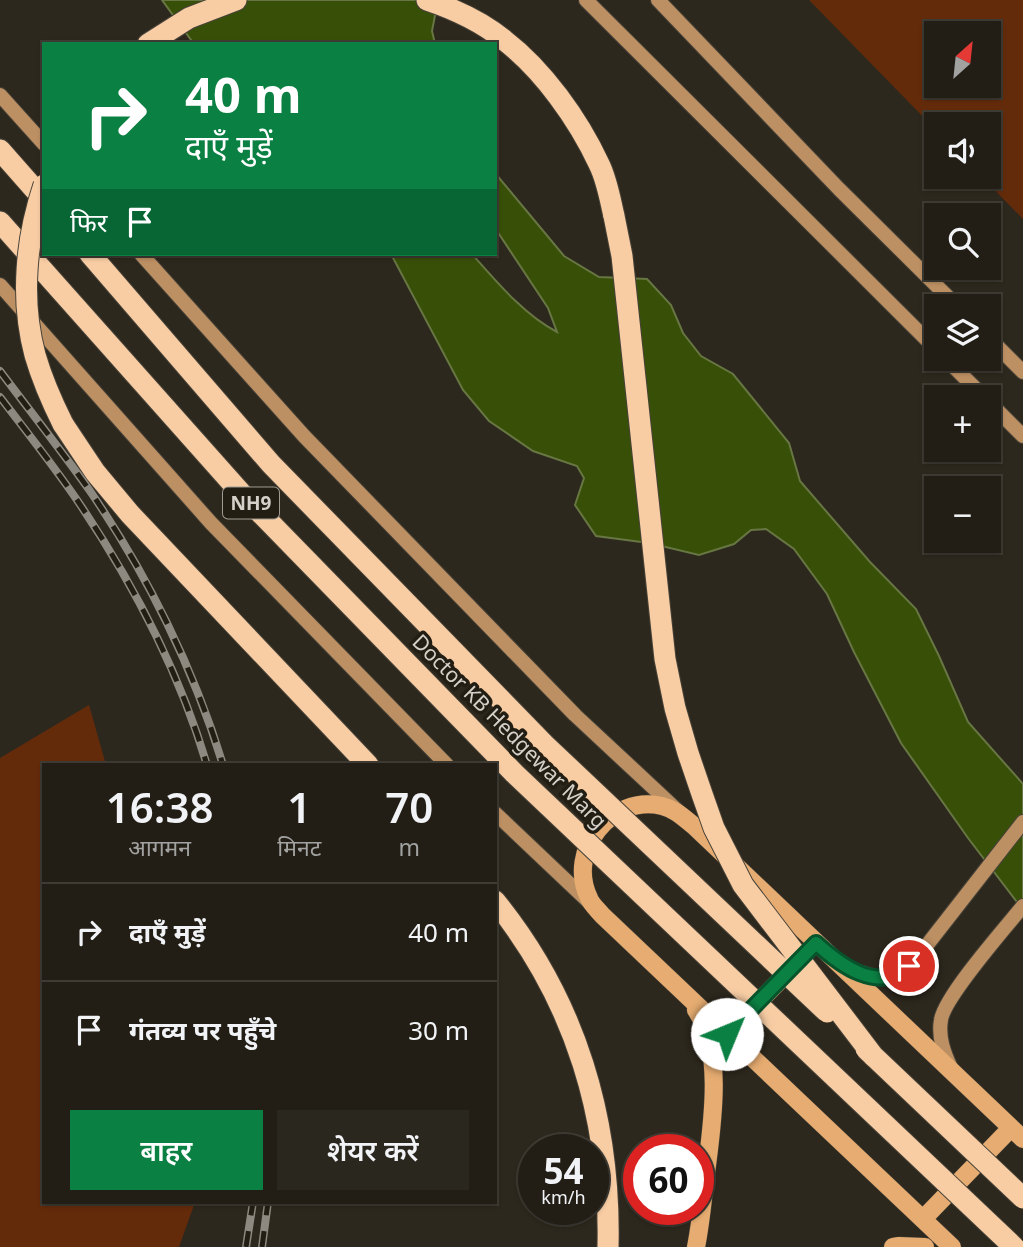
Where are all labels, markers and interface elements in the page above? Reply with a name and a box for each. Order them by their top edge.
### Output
north arrow [924,21,1001,98]
map controls [924,21,1001,553]
text: 40 m [185,61,302,127]
icon: right [70,70,161,161]
button: sound [924,112,1001,189]
text: दाएँ मुड़ें [185,124,273,167]
icon: arrive [121,203,159,241]
button: search [924,203,1001,280]
text: फिर [70,204,107,240]
button: layers [924,294,1001,371]
button: + [924,385,1001,462]
button: − [924,476,1001,553]
road number: NH9 [223,488,279,518]
street label: Doctor KB Hedgewar Marg [407,628,613,834]
text: 16:38 [106,778,213,835]
text: 1 [287,778,311,835]
text: 70 [385,778,433,835]
text: आगमन [128,831,191,863]
text: मिनट [277,831,321,863]
text: m [398,831,420,863]
icon: right [70,913,108,951]
text: दाएँ मुड़ें [129,914,206,950]
text: 40 m [408,914,469,950]
pin [879,936,939,996]
icon: arrive [890,947,928,985]
position arrow [690,997,764,1071]
icon: arrive [70,1011,108,1049]
text: गंतव्य पर पहुँचे [129,1012,276,1048]
text: 30 m [408,1012,469,1048]
button: बाहर [70,1110,263,1190]
button: शेयर करें [277,1110,469,1190]
speed limit sign: 60 [623,1134,714,1225]
text: 54 [543,1147,584,1194]
text: km/h [541,1185,586,1209]

